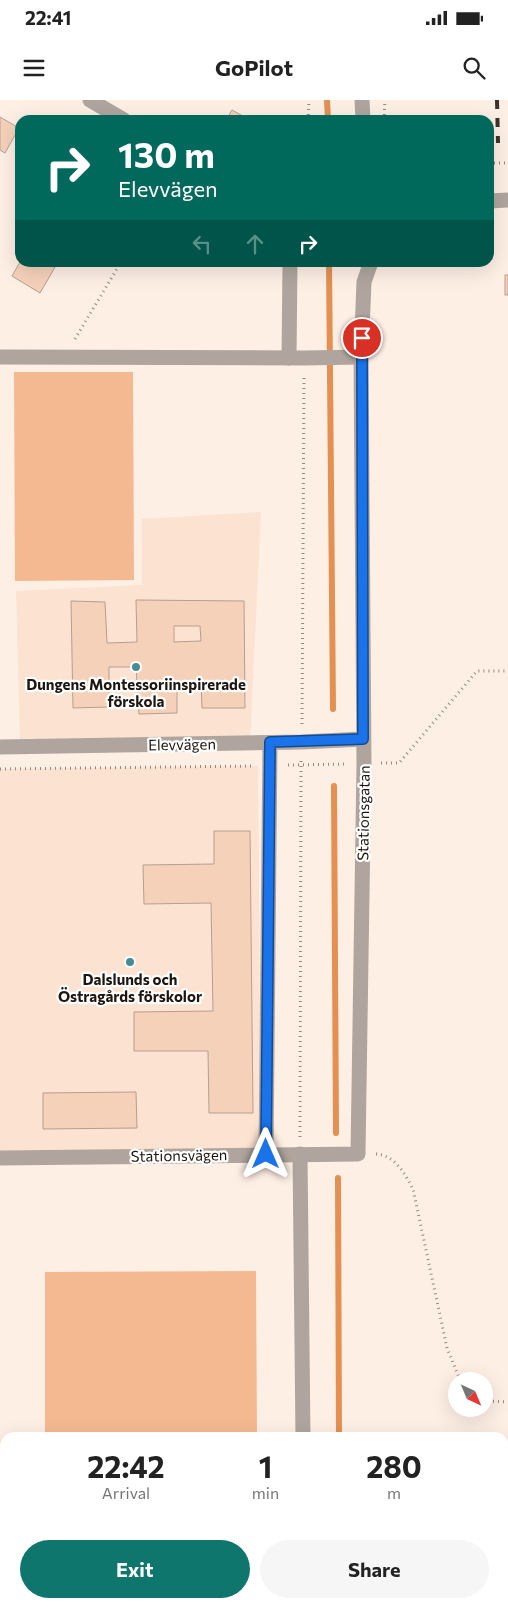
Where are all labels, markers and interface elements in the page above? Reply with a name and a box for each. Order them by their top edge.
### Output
text: 22:41 [25,6,71,29]
icon: menu [20,54,48,82]
text: GoPilot [215,54,293,81]
icon: search [460,54,488,82]
text: 130 m [118,132,215,175]
icon: right [35,135,100,200]
text: Elevvägen [118,175,218,202]
icon: left [188,230,216,258]
icon: ahead [241,230,269,258]
icon: right [294,230,322,258]
pin [341,317,383,359]
icon: arrive [348,324,376,352]
marker: Dungens Montessoriinspirerade förskola [130,661,142,673]
place label: Dungens Montessoriinspirerade förskola [26,675,246,710]
street label: Elevvägen [148,734,216,754]
street label: Stationsgatan [353,765,373,861]
marker: Dalslunds och Östragårds förskolor [124,956,136,968]
place label: Dalslunds och Östragårds förskolor [58,970,202,1005]
position arrow [239,1127,291,1179]
street label: Stationsvägen [130,1145,228,1165]
north arrow [448,1372,492,1418]
map controls [448,1372,493,1417]
text: 22:42 [87,1447,165,1484]
text: 1 [259,1447,272,1484]
text: 280 [366,1447,422,1484]
text: Arrival [102,1483,150,1502]
text: min [252,1483,279,1502]
text: m [387,1483,401,1502]
button: Exit [20,1540,250,1598]
button: Share [260,1540,489,1598]

